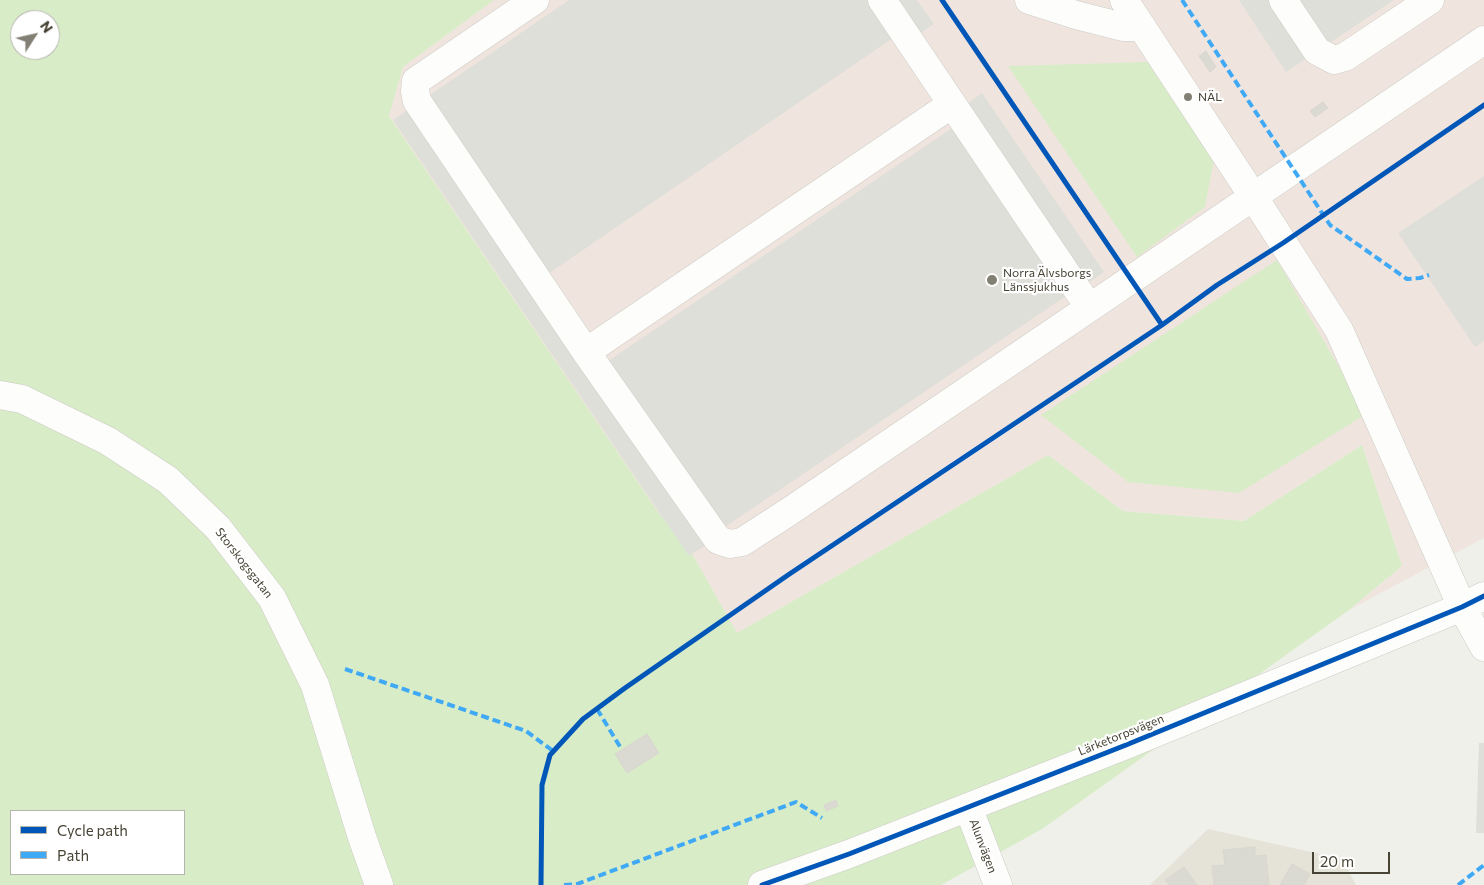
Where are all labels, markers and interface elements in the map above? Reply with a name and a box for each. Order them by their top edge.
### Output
north arrow [10,10,60,60]
text: N [37,18,57,36]
place label: NÄL [1198,90,1222,104]
marker: NÄL [1182,91,1194,103]
place label: Norra Älvsborgs Länssjukhus [1003,266,1091,294]
marker: Norra Älvsborgs Länssjukhus [985,273,999,287]
street label: Storskogsgatan [212,525,276,601]
street label: Lärketorpsvägen [1076,711,1166,759]
legend [10,810,185,875]
street label: Alunvägen [966,817,1000,875]
text: Cycle path [57,821,128,839]
scale bar [1314,842,1392,874]
text: Path [57,846,89,864]
text: 20 m [1320,852,1354,870]

